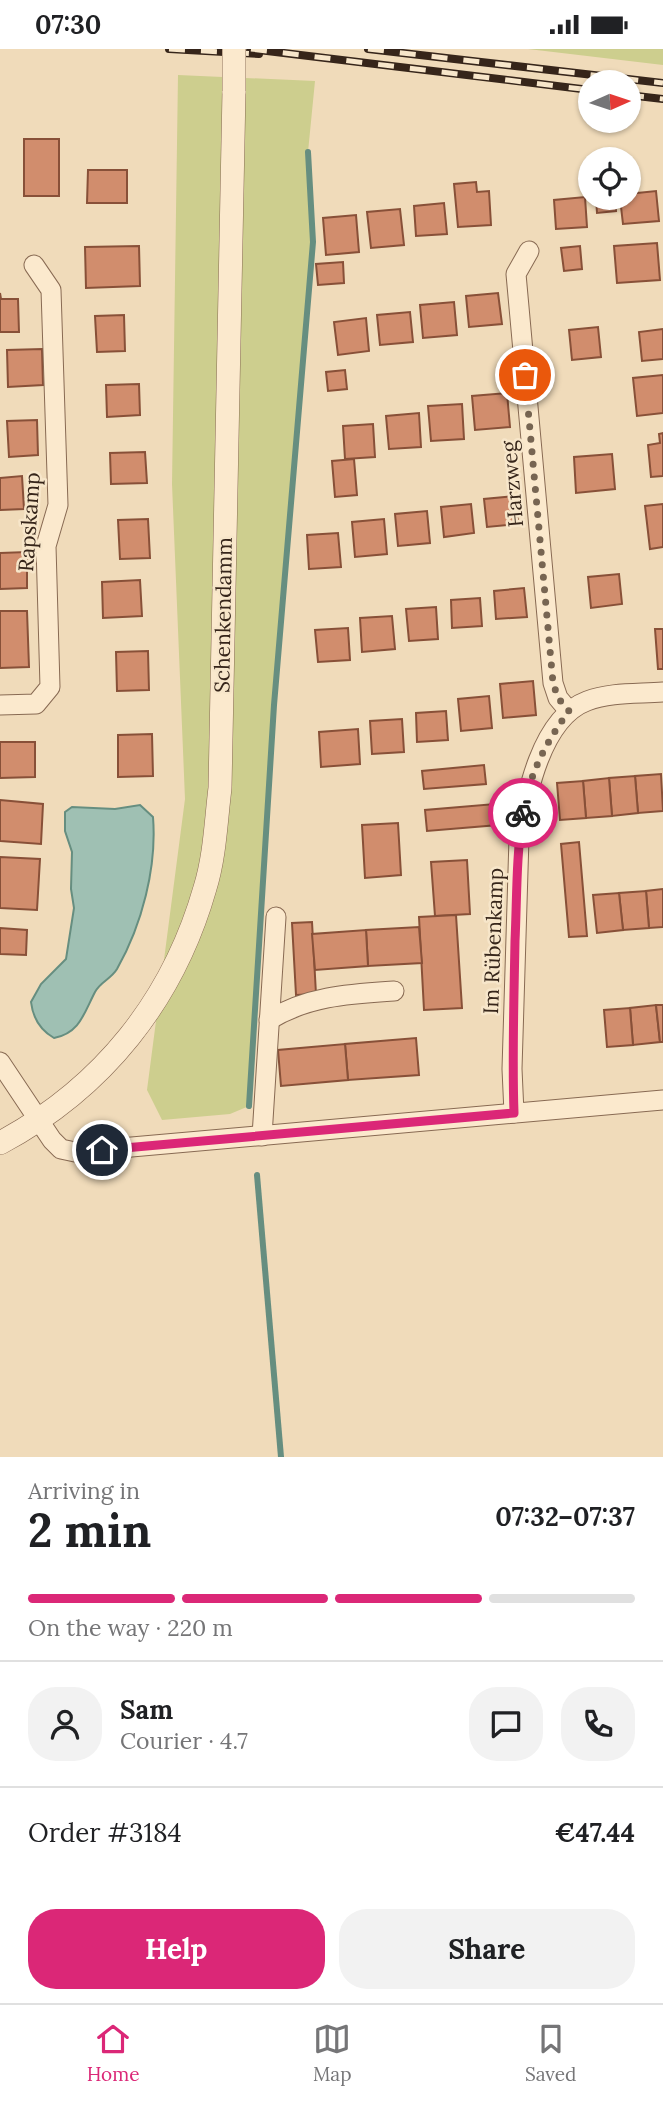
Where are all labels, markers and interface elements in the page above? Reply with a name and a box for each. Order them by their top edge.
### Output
text: 07:30 [35,8,101,41]
north arrow [578,70,640,133]
map controls [578,70,641,210]
button: locate [578,147,641,210]
pin [495,345,555,405]
icon: bag [506,356,544,394]
street label: Harzweg [495,439,529,528]
street label: Rapskamp [12,471,46,573]
street label: Schenkendamm [208,537,238,693]
courier [488,778,558,848]
icon: bike [504,794,542,832]
street label: Im Rübenkamp [477,867,509,1015]
pin [72,1120,132,1180]
icon: home [83,1131,121,1169]
text: Arriving in [28,1476,140,1505]
text: 07:32–07:37 [495,1500,635,1533]
text: 2 min [28,1501,151,1560]
text: On the way · 220 m [28,1613,233,1642]
button: person [28,1687,102,1761]
button: chat [469,1687,543,1761]
button: phone [561,1687,635,1761]
text: Sam [120,1693,173,1726]
text: Courier · 4.7 [120,1726,248,1755]
text: Order #3184 [28,1816,182,1849]
text: €47.44 [554,1816,635,1849]
button: Help [28,1909,325,1989]
button: Share [339,1909,635,1989]
tab: Home [87,2020,140,2086]
tab: Map [313,2020,351,2086]
tab: Saved [525,2020,576,2086]

